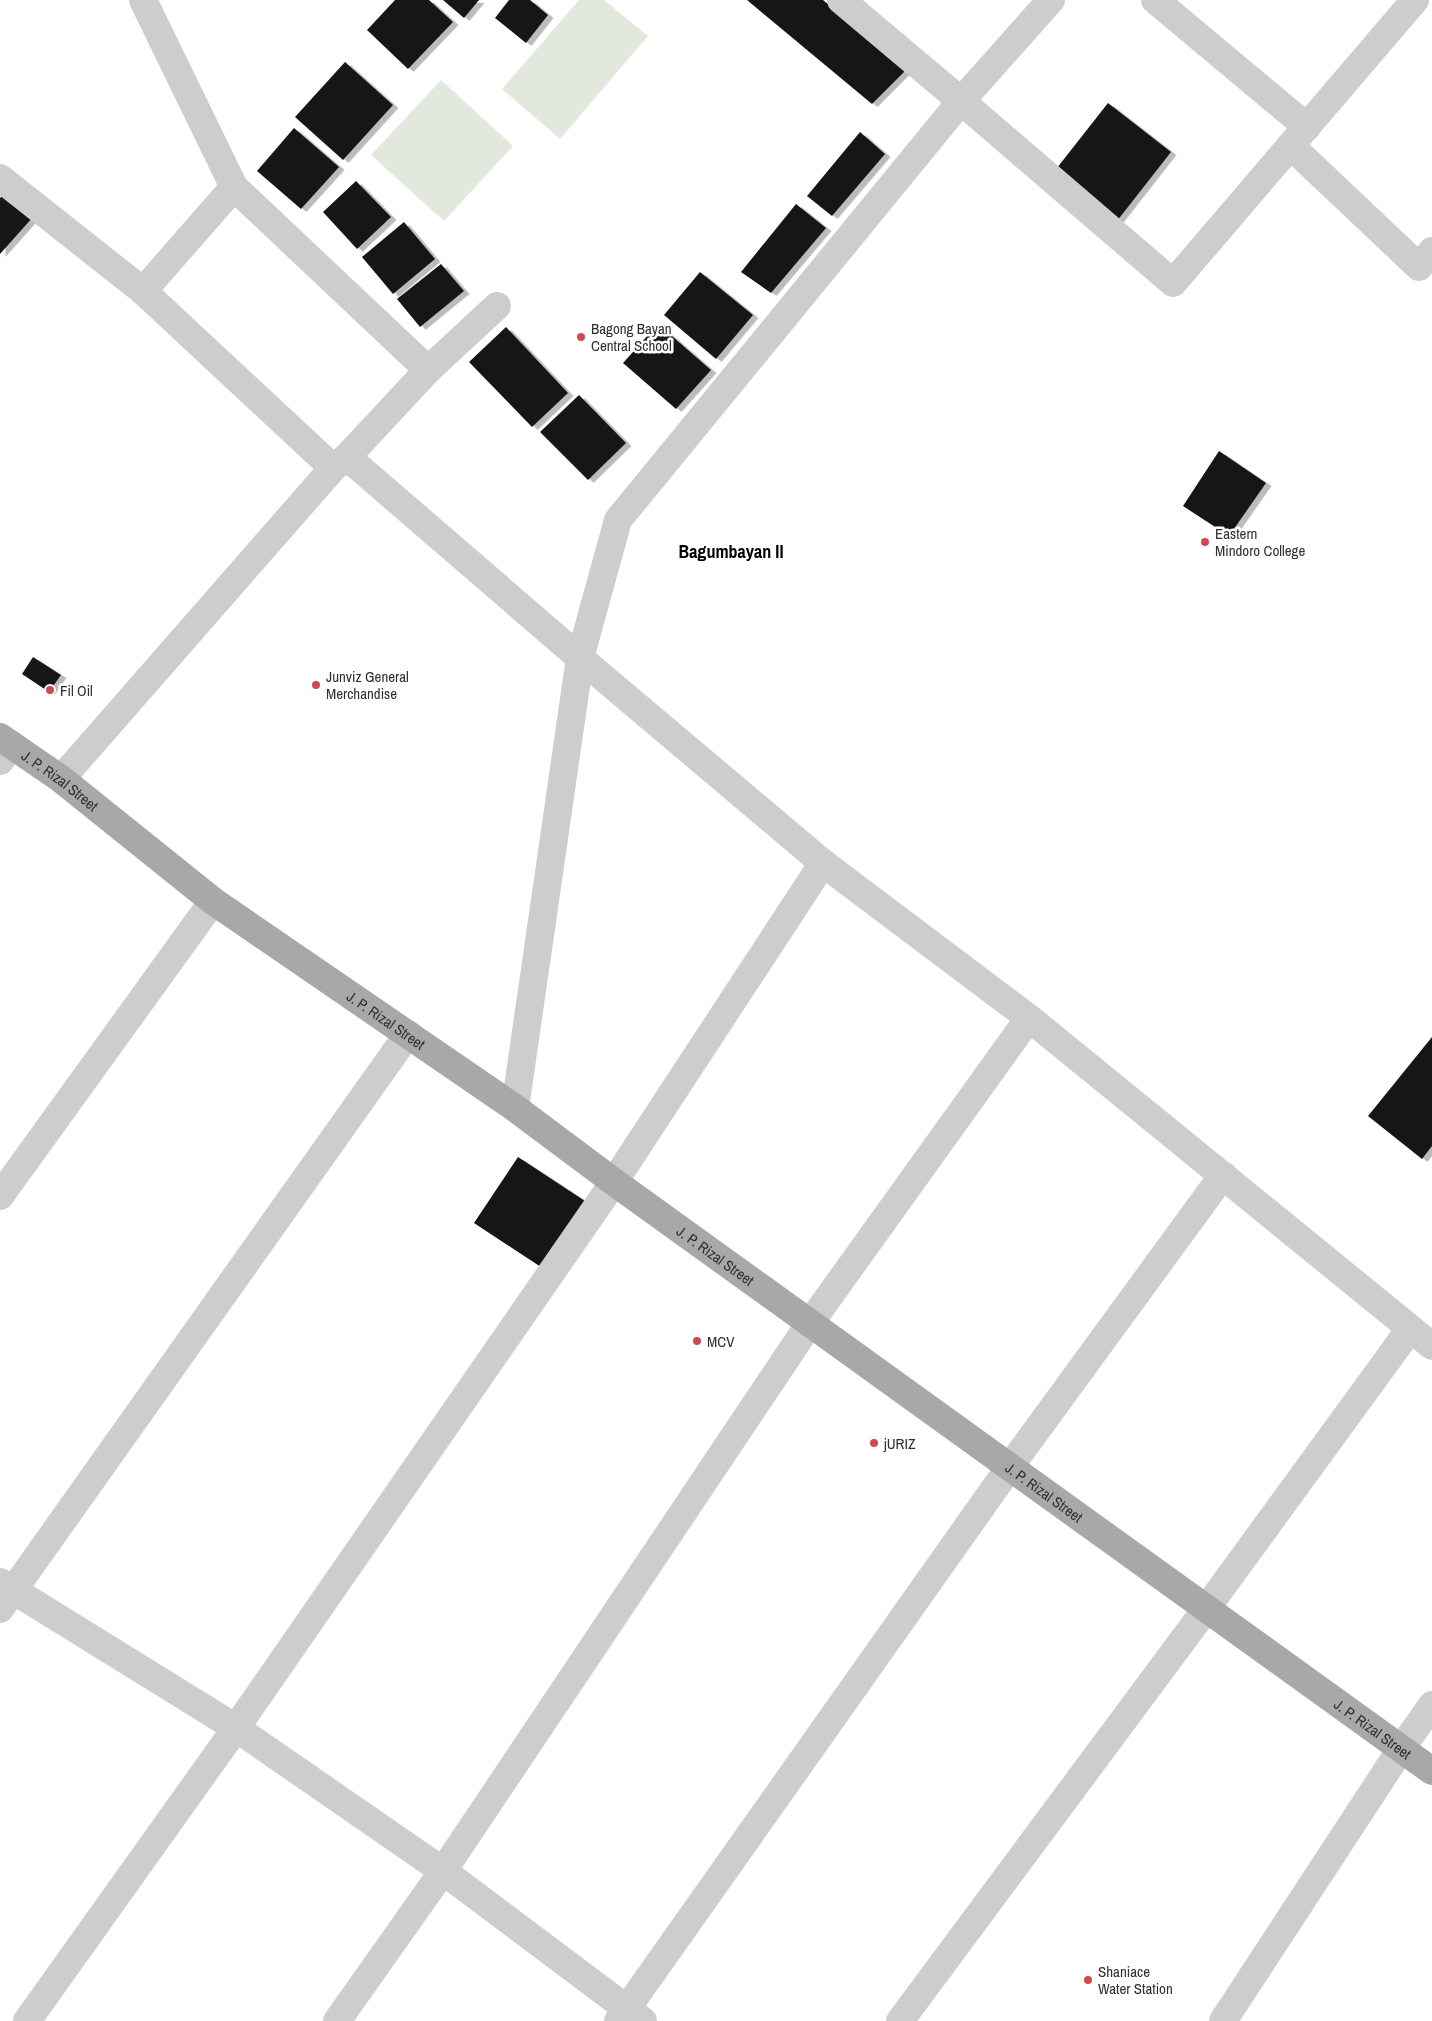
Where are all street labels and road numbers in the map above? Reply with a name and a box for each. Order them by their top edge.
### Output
street label: J. P. Rizal Street [18,745,103,816]
street label: J. P. Rizal Street [343,985,430,1054]
street label: J. P. Rizal Street [673,1220,759,1291]
street label: J. P. Rizal Street [1001,1457,1088,1527]
street label: J. P. Rizal Street [1330,1693,1416,1764]

